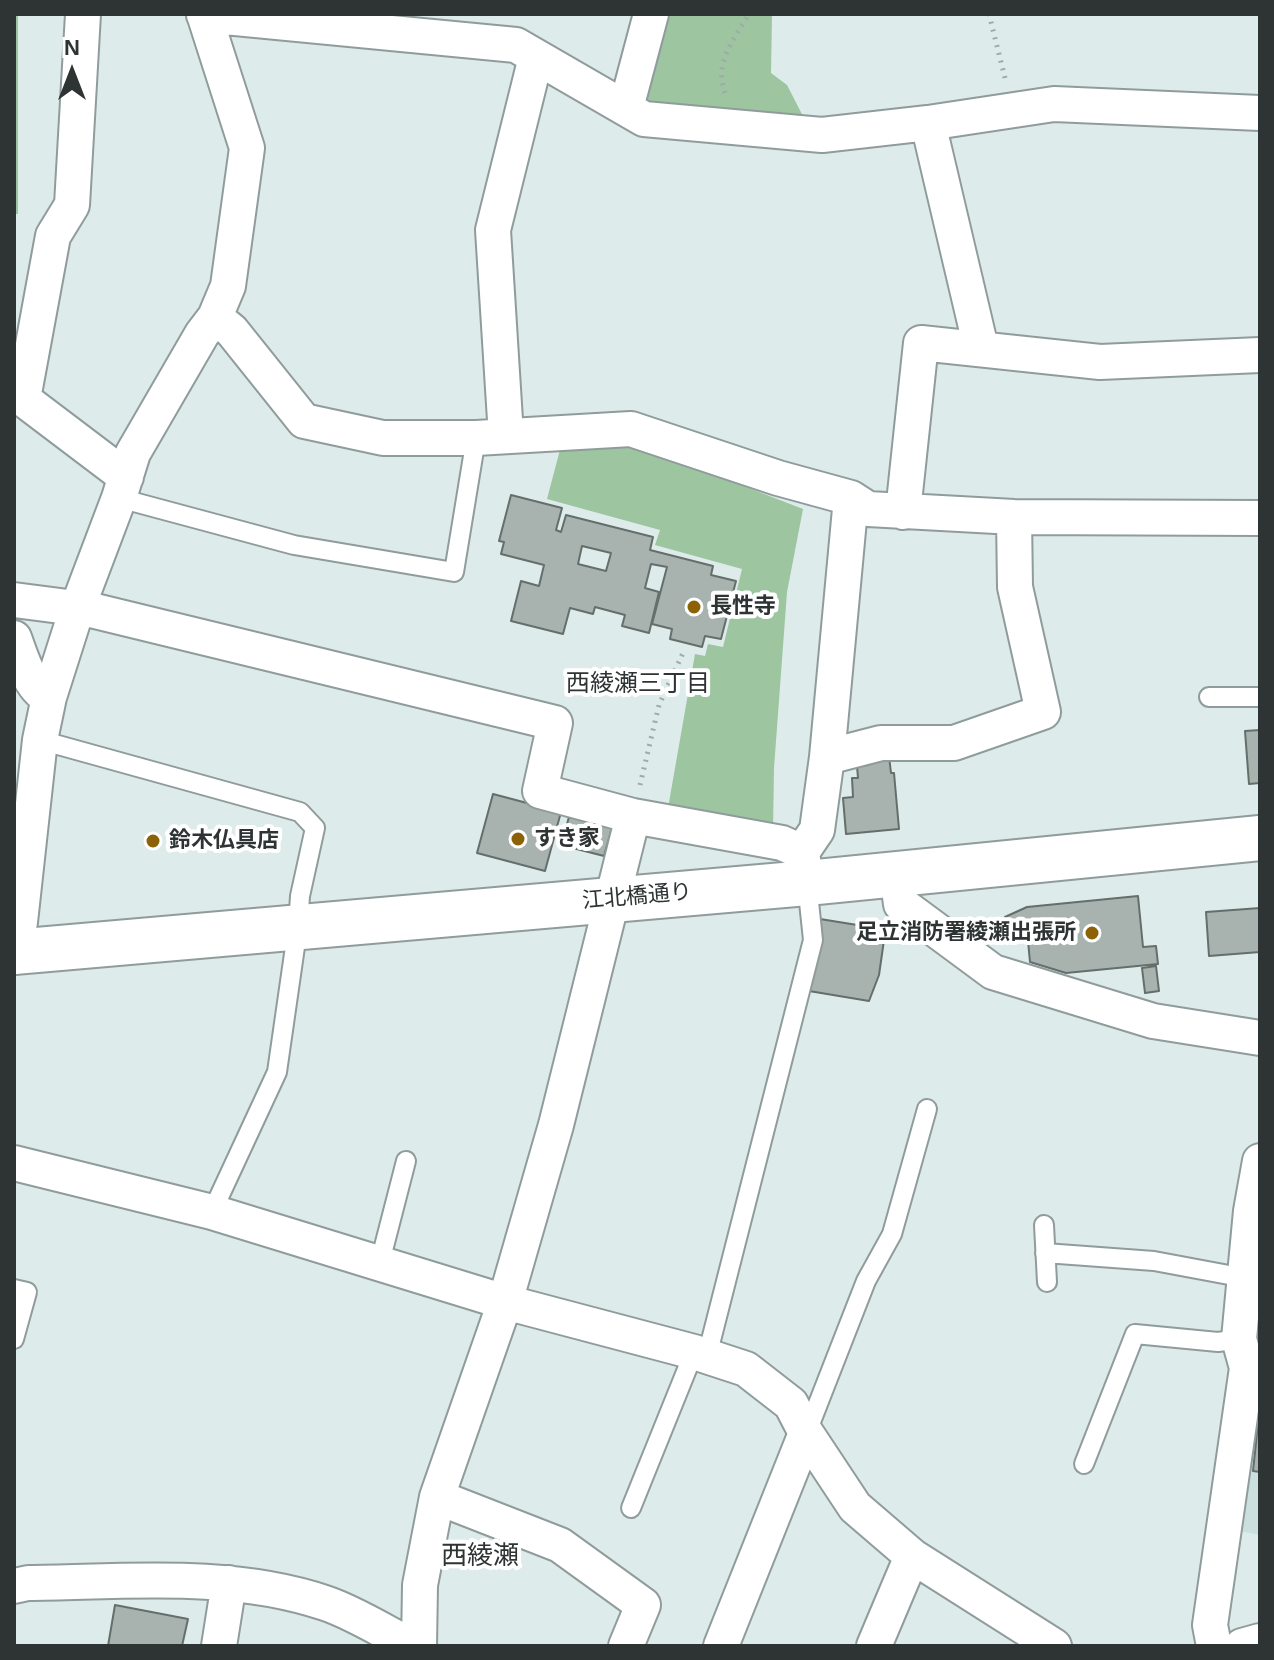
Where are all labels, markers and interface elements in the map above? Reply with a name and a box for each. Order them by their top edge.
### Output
north arrow [32,32,112,112]
text: N [64,35,80,60]
place label: 長性寺 [710,594,776,620]
marker: 長性寺 [685,598,703,616]
district label: 西綾瀬三丁目 [566,670,710,698]
place label: すき家 [534,826,600,852]
place label: 鈴木仏具店 [169,828,279,854]
marker: すき家 [509,830,527,848]
marker: 鈴木仏具店 [144,832,162,850]
street label: 江北橋通り [581,879,693,915]
place label: 足立消防署綾瀬出張所 [856,920,1076,946]
marker: 足立消防署綾瀬出張所 [1083,924,1101,942]
district label: 西綾瀬 [441,1541,519,1573]

